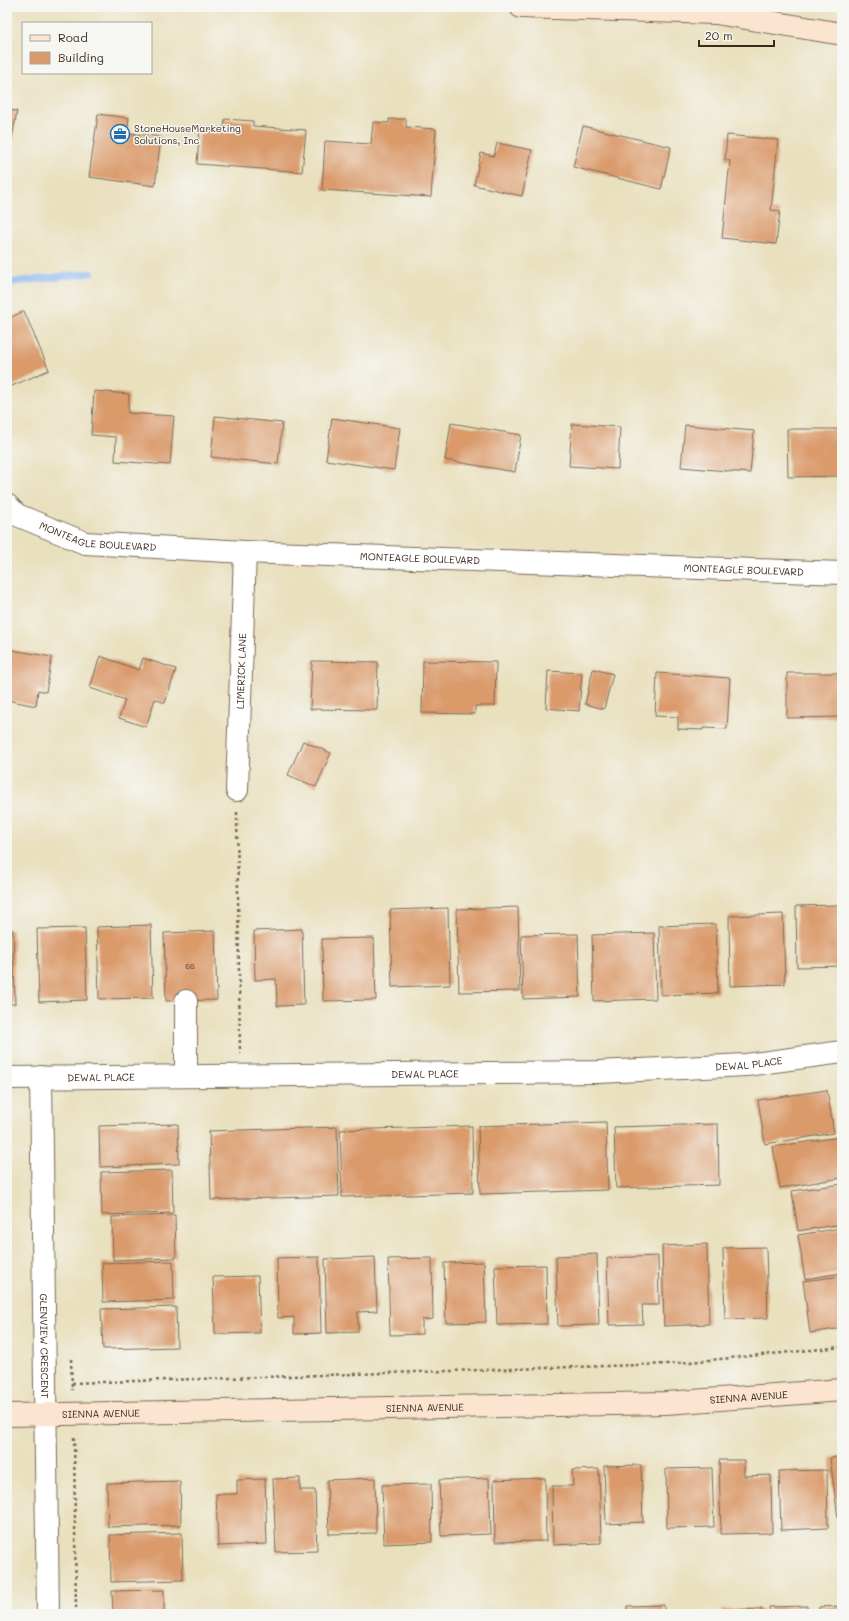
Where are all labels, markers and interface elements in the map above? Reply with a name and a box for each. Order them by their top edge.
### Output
legend [22,22,152,74]
scale bar [699,22,774,48]
text: 20 m [705,27,733,43]
text: Road [58,29,88,45]
text: Building [58,49,104,65]
place label: StoneHouseMarketing Solutions, Inc [134,121,241,147]
office icon: StoneHouseMarketing Solutions, Inc [109,123,131,145]
street label: MONTEAGLE BOULEVARD [37,518,157,554]
street label: MONTEAGLE BOULEVARD [360,549,480,567]
street label: MONTEAGLE BOULEVARD [683,560,804,579]
street label: LIMERICK LANE [233,633,249,709]
house number: 66 [185,961,195,971]
street label: DEWAL PLACE [715,1053,783,1073]
street label: DEWAL PLACE [391,1066,459,1081]
street label: DEWAL PLACE [67,1070,135,1084]
street label: GLENVIEW CRESCENT [37,1293,52,1399]
street label: SIENNA AVENUE [709,1387,788,1407]
street label: SIENNA AVENUE [386,1400,464,1415]
street label: SIENNA AVENUE [62,1406,140,1421]

